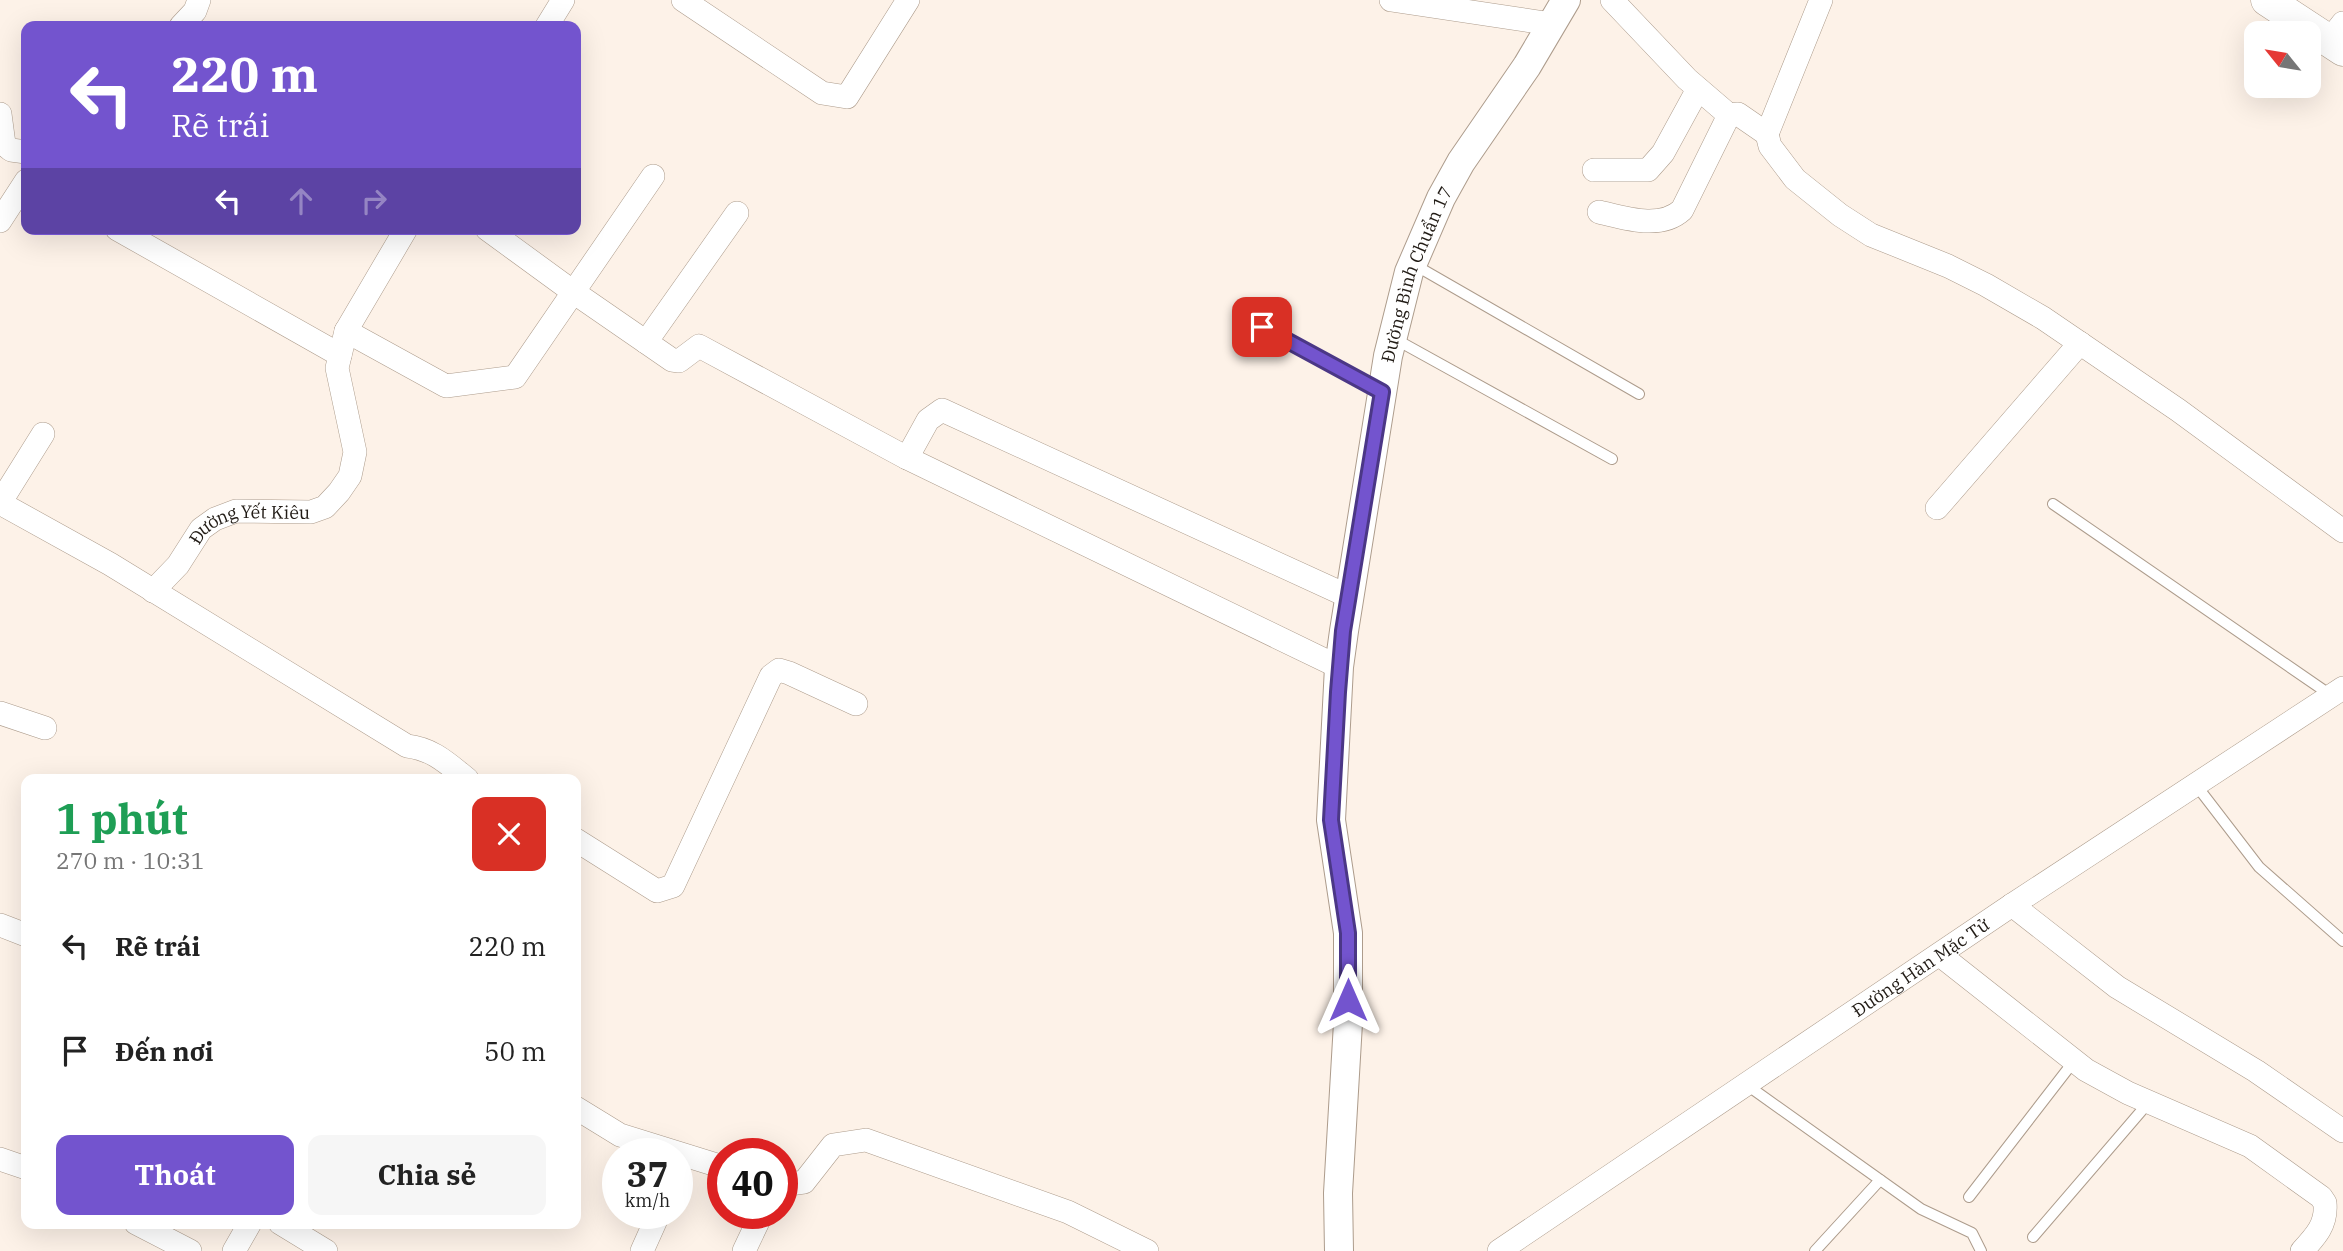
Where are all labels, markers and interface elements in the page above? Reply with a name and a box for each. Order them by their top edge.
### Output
north arrow [2244,21,2320,98]
map controls [2244,21,2321,98]
text: 220 m [171,42,318,105]
icon: left [56,49,147,140]
text: Rẽ trái [171,104,270,146]
icon: left [209,182,247,220]
icon: ahead [282,182,320,220]
icon: right [355,182,393,220]
street label: Đường Bình Chuẩn 17 [1375,182,1457,365]
pin [1232,297,1292,357]
icon: arrive [1243,308,1281,346]
street label: Đường Yết Kiêu [183,500,310,548]
text: 1 phút [56,791,188,846]
button: close [472,797,546,871]
text: 270 m · 10:31 [56,845,205,875]
street label: Đường Hàn Mặc Tử [1847,912,1993,1021]
icon: left [56,927,94,965]
text: Rẽ trái [115,929,200,963]
text: 220 m [468,929,546,963]
position arrow [1311,963,1385,1037]
icon: arrive [56,1032,94,1070]
text: Đến nơi [115,1034,214,1068]
text: 50 m [484,1034,546,1068]
button: Thoát [56,1135,294,1215]
button: Chia sẻ [308,1135,546,1215]
speed limit sign: 40 [707,1138,798,1229]
text: 37 [626,1151,669,1197]
text: km/h [625,1189,670,1212]

